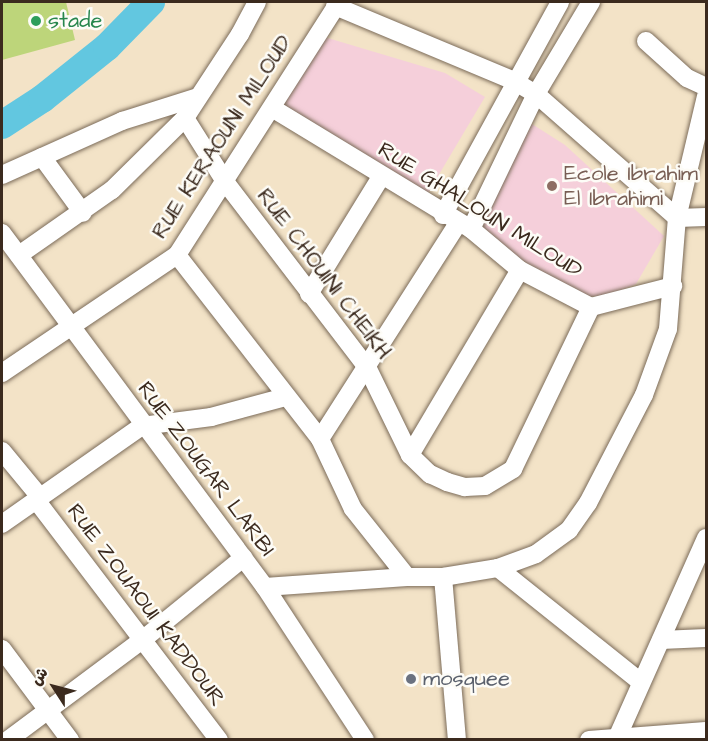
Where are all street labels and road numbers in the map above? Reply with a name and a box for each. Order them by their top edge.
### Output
street label: RUE KERAOUNI MILOUD [146,30,298,244]
street label: RUE GHALOUN MILOUD [373,136,587,284]
street label: RUE CHOUINI CHEIKH [251,183,397,365]
street label: RUE ZOUGAR LARBI [132,376,280,562]
street label: RUE ZOUAOUI KADDOUR [61,499,231,711]

